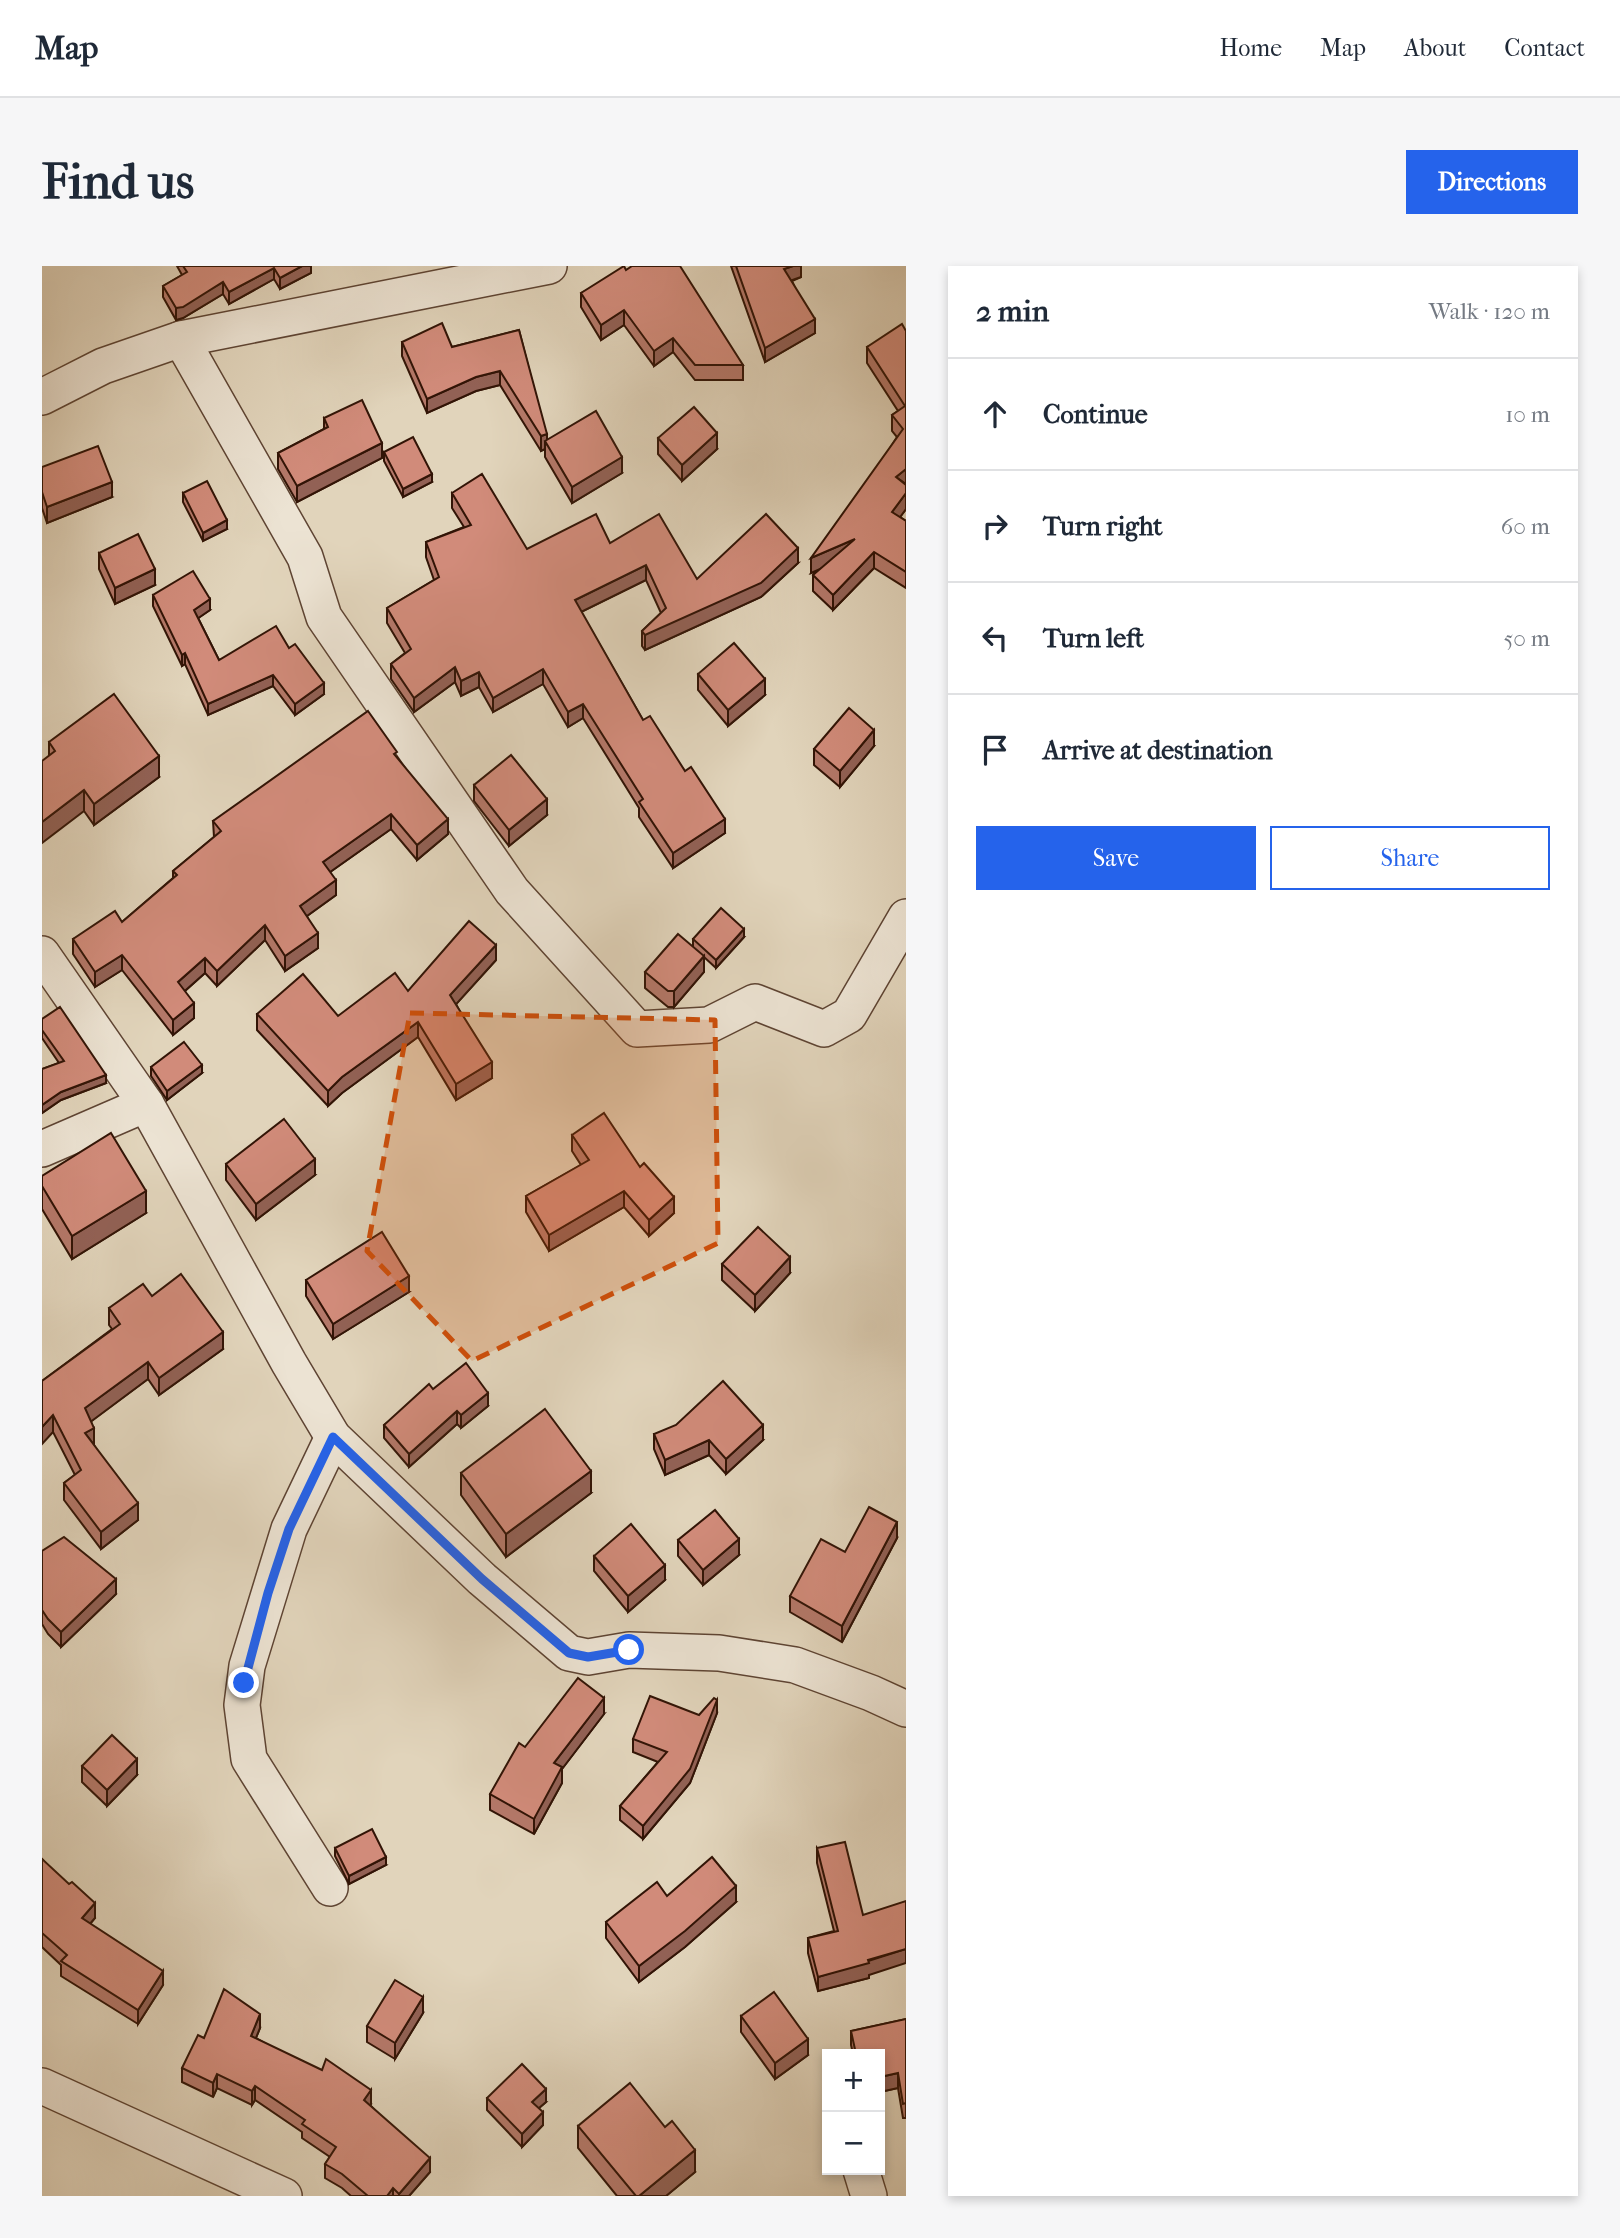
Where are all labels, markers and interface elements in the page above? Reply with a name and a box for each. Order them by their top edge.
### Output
text: Map [35,29,98,68]
text: Home [1220,34,1282,62]
text: Map [1320,34,1366,62]
text: About [1404,34,1466,62]
text: Contact [1504,34,1585,62]
button: Directions [1406,150,1578,214]
text: Find us [42,153,194,211]
text: 2 min [976,294,1049,329]
text: Walk · 120 m [1429,298,1550,325]
icon: ahead [976,395,1014,433]
text: Continue [1043,399,1148,430]
text: 10 m [1505,401,1550,428]
icon: right [976,507,1014,545]
text: Turn right [1043,511,1163,542]
text: 60 m [1501,513,1550,540]
icon: left [976,619,1014,657]
text: Turn left [1043,623,1144,654]
text: 50 m [1503,625,1550,652]
icon: arrive [976,731,1014,769]
text: Arrive at destination [1043,735,1273,766]
button: Save [976,826,1256,890]
button: Share [1270,826,1550,890]
route start [613,1634,644,1665]
route end [228,1667,259,1698]
map controls [822,2049,885,2175]
button: + [822,2049,885,2112]
button: − [822,2112,885,2175]

